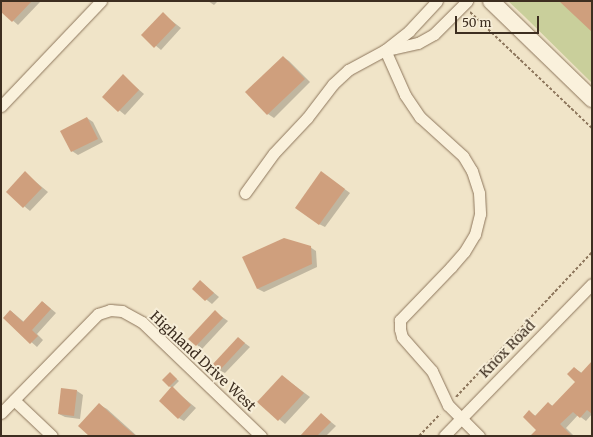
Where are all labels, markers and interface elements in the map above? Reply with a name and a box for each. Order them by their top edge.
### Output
scale bar [457,8,541,34]
text: 50 m [462,15,491,30]
street label: Highland Drive West [147,308,259,414]
street label: Knox Road [476,317,538,381]

